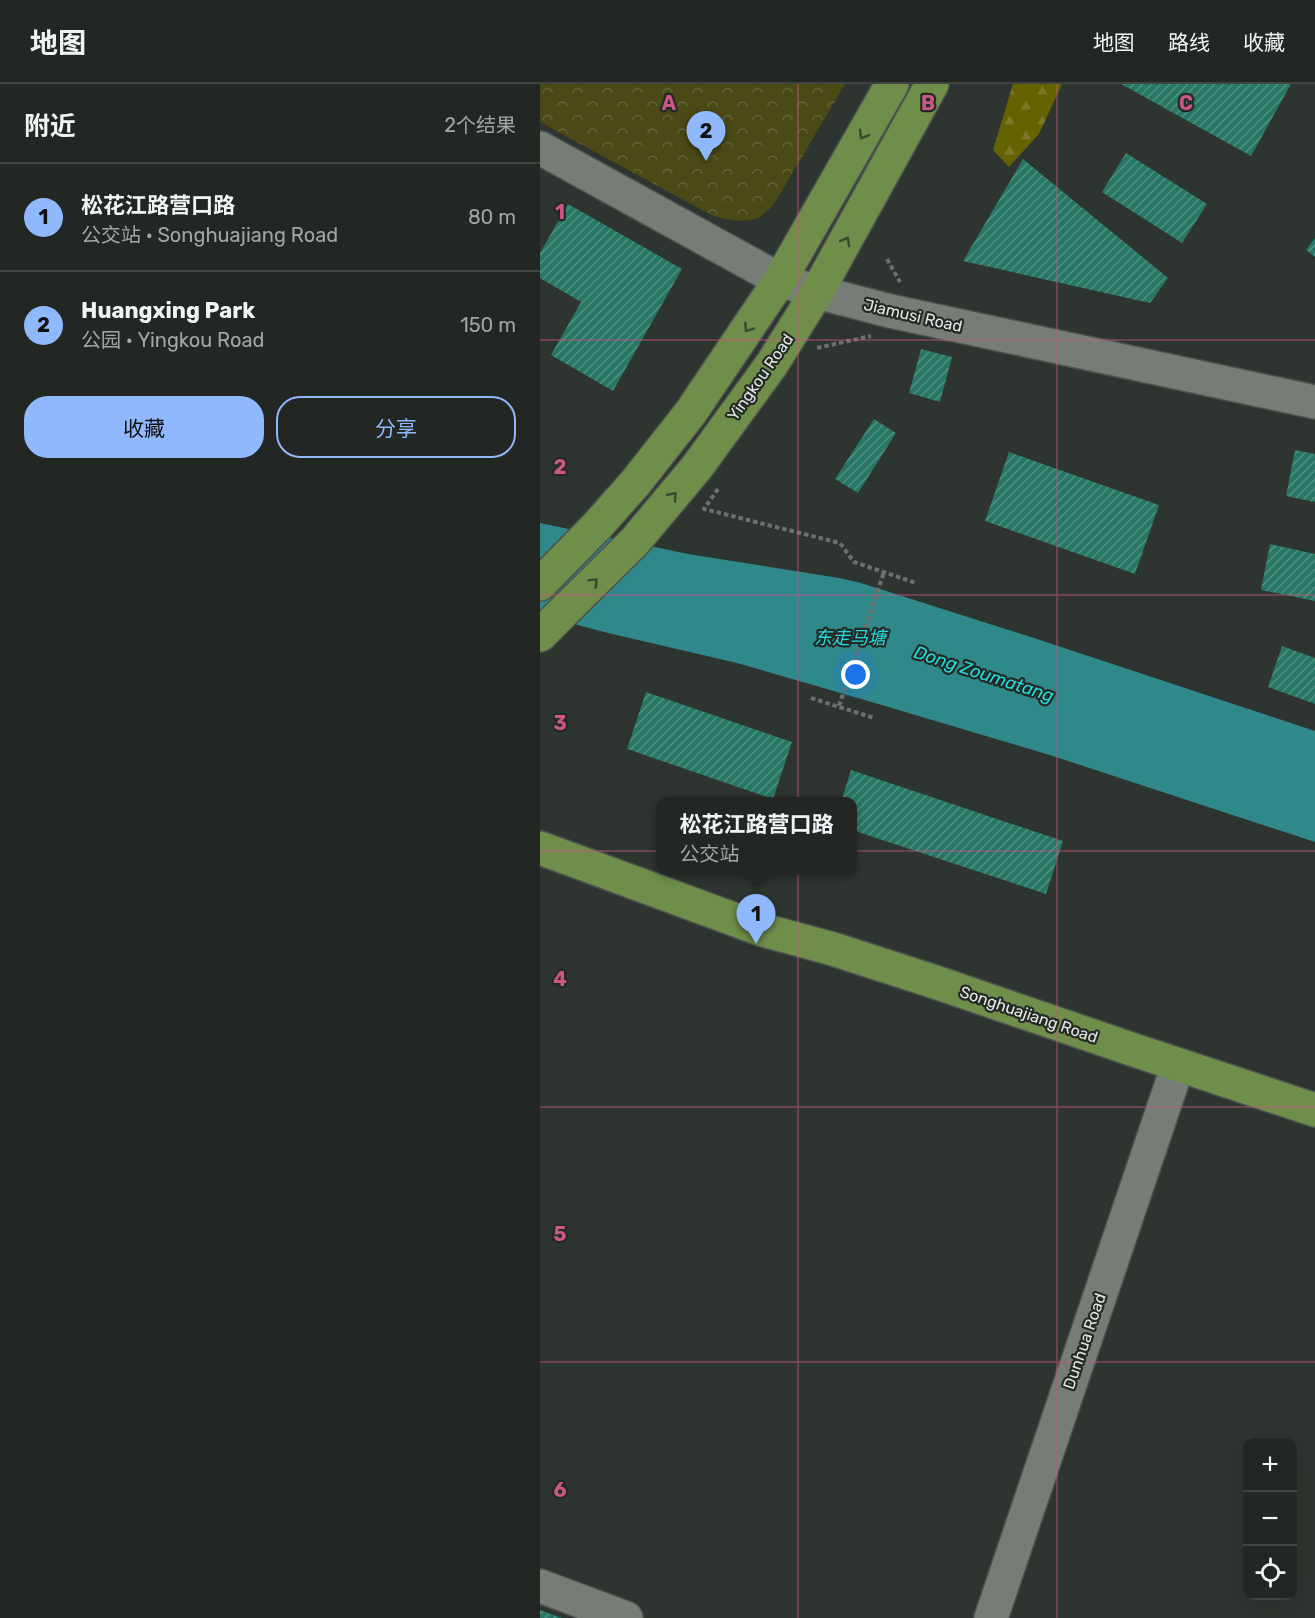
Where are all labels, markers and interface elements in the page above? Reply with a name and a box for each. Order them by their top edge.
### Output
text: 地图 [30,27,86,60]
text: 地图 [1093,30,1135,55]
text: 路线 [1168,30,1210,55]
text: 收藏 [1243,30,1285,55]
text: A [662,91,677,115]
text: B [921,91,935,115]
text: C [1179,91,1193,115]
text: 附近 [24,111,76,142]
pin: 2 [686,112,726,161]
text: 2个结果 [444,113,516,137]
one-way arrow [859,129,870,139]
text: 松花江路营口路 [81,192,235,219]
text: 1 [555,200,565,224]
text: 1 [39,205,48,229]
text: 80 m [468,205,516,229]
text: 公交站 · Songhuajiang Road [81,223,338,247]
one-way arrow [839,237,850,247]
street label: Jiamusi Road [862,295,964,336]
text: Huangxing Park [81,297,255,324]
text: 2 [37,313,50,337]
text: 150 m [460,313,516,337]
one-way arrow [744,322,755,333]
text: 公园 · Yingkou Road [81,328,265,352]
street label: Yingkou Road [723,330,797,424]
button: 收藏 [24,396,264,458]
button: 分享 [276,396,516,458]
text: 2 [554,455,567,479]
one-way arrow [665,492,676,503]
one-way arrow [587,578,598,589]
water label: 东走马塘 [814,627,889,649]
water label: Dong Zoumatang [911,641,1057,707]
your location [841,660,870,689]
text: 3 [553,711,567,735]
popup [656,797,857,875]
text: 松花江路营口路 [679,811,834,838]
text: 公交站 [679,842,739,866]
pin: 1 [736,894,776,944]
text: 4 [553,967,567,991]
street label: Songhuajiang Road [957,982,1100,1047]
text: 5 [554,1222,567,1246]
street label: Dunhua Road [1059,1291,1110,1392]
map controls [1243,1438,1297,1600]
button: + [1243,1438,1297,1492]
text: 6 [553,1478,567,1502]
button: − [1243,1492,1297,1546]
button: locate [1243,1546,1297,1600]

